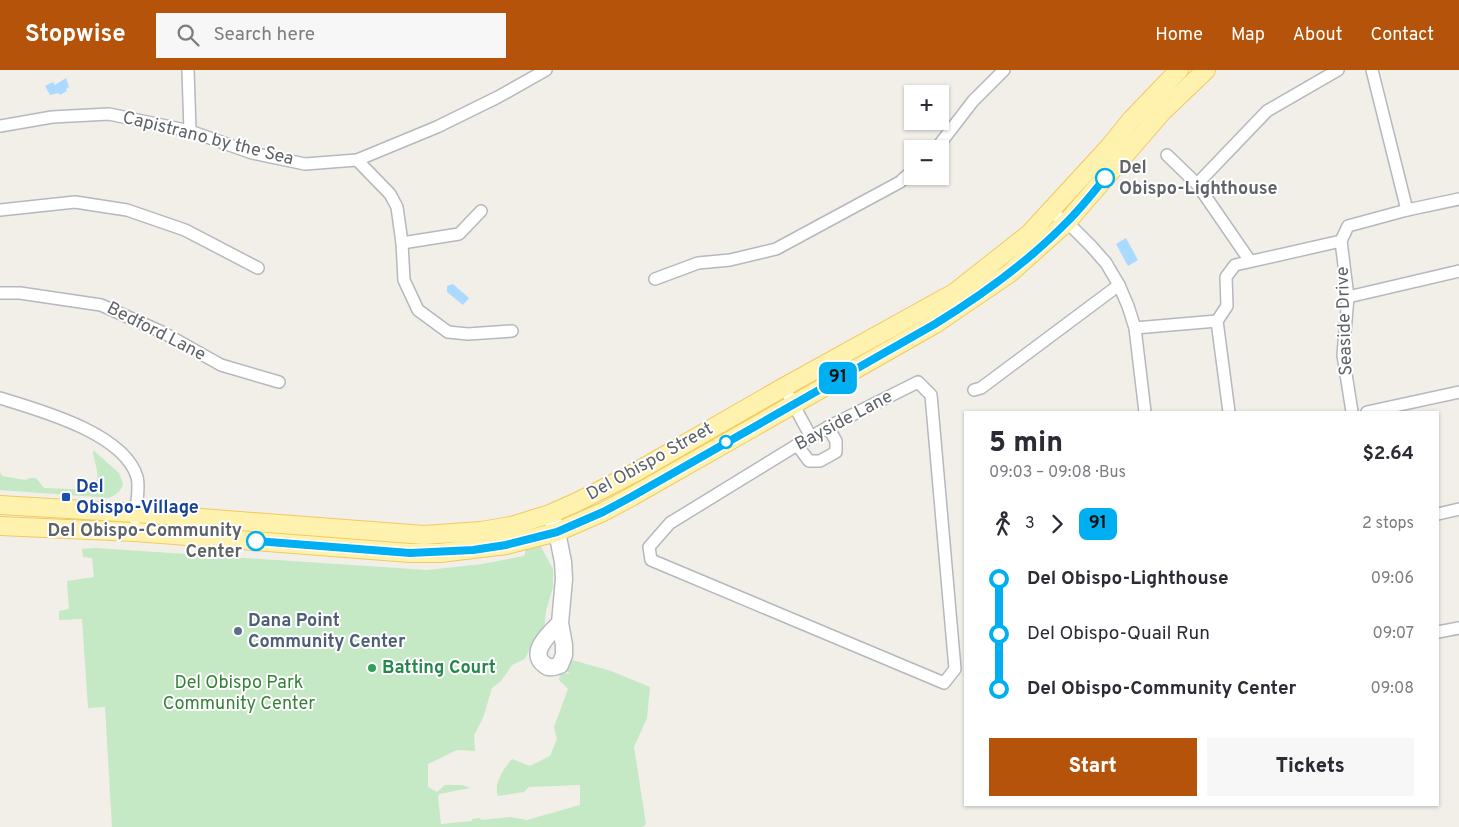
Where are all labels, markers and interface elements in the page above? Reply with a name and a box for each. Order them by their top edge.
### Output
search box [156,13,506,58]
text: Stopwise [25,20,126,50]
icon: search [174,21,202,49]
text: Search here [214,23,315,47]
text: Home [1155,24,1203,47]
text: Map [1231,24,1265,47]
text: About [1293,24,1342,47]
text: Contact [1370,24,1434,47]
map controls [904,85,949,185]
button: + [904,85,949,130]
street label: Capistrano by the Sea [120,107,296,171]
button: − [904,140,949,185]
place label: Del Obispo-Lighthouse [1119,157,1278,201]
marker: Del Obispo-Lighthouse [1095,168,1115,188]
street label: Seaside Drive [1332,266,1358,376]
street label: Bedford Lane [103,297,209,367]
line badge: 91 [816,362,860,394]
text: 91 [829,366,847,389]
street label: Bayside Lane [791,386,897,456]
street label: Del Obispo Street [583,418,717,506]
text: 5 min [989,426,1063,462]
unlabelled marker [719,435,733,449]
text: $2.64 [1362,442,1414,466]
text: 09:03 – 09:08 · Bus [989,463,1126,483]
place label: Del Obispo-Village [76,476,199,520]
marker: Del Obispo-Village [60,491,72,503]
icon: walk [989,510,1017,538]
icon: forward [1043,510,1071,538]
text: 91 [1089,512,1107,535]
text: 3 [1025,514,1035,534]
text: 2 stops [1362,514,1414,534]
place label: Del Obispo-Community Center [48,520,242,564]
marker: Del Obispo-Community Center [246,531,266,551]
text: Del Obispo-Lighthouse [1027,567,1228,591]
text: 09:06 [1371,569,1414,589]
place label: Dana Point Community Center [248,610,406,654]
text: Del Obispo-Quail Run [1027,622,1210,646]
text: 09:07 [1372,624,1414,644]
marker: Dana Point Community Center [232,625,244,637]
place label: Batting Court [382,657,496,680]
marker: Batting Court [366,662,378,674]
park label: Del Obispo Park Community Center [163,672,315,716]
text: Del Obispo-Community Center [1027,677,1297,701]
text: 09:08 [1371,679,1414,699]
button: Start [989,738,1197,796]
button: Tickets [1207,738,1414,796]

